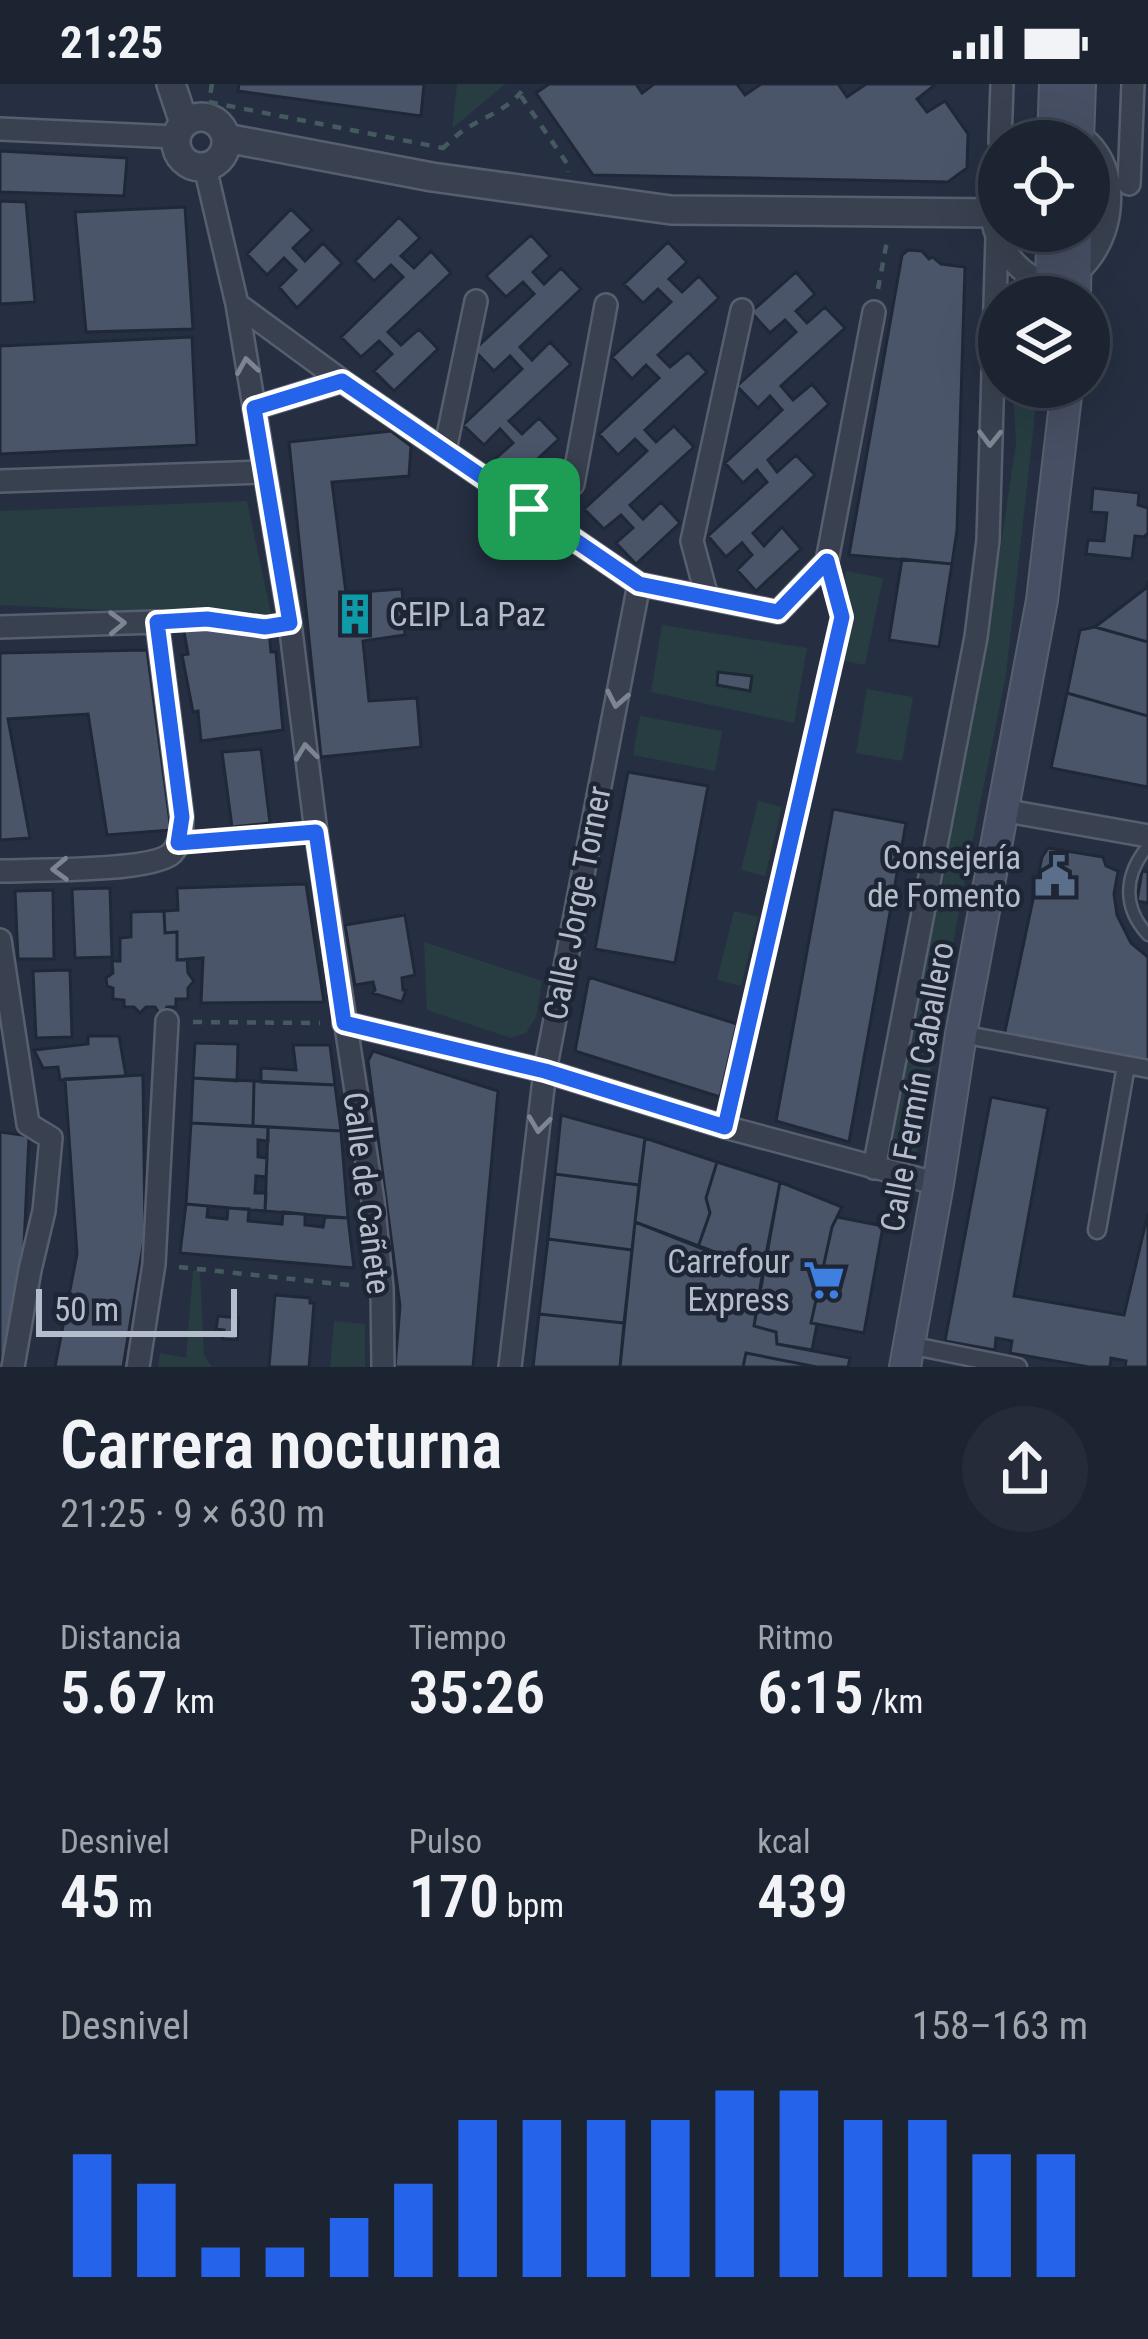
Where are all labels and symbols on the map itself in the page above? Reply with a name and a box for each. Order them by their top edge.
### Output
one-way arrow [236,356,261,376]
one-way arrow [978,429,1004,448]
pin [478,458,580,560]
building icon: CEIP La Paz [332,591,378,637]
place label: CEIP La Paz [389,595,546,634]
one-way arrow [108,611,127,637]
one-way arrow [605,689,631,709]
one-way arrow [293,742,319,761]
street label: Calle Jorge Torner [535,783,619,1023]
place label: Consejería de Fomento [867,838,1021,915]
public building icon: Consejería de Fomento [1032,853,1078,899]
one-way arrow [50,855,69,881]
street label: Calle Fermín Caballero [872,939,962,1235]
street label: Calle de Cañete [335,1090,399,1296]
one-way arrow [526,1114,552,1134]
place label: Carrefour Express [667,1242,790,1319]
supermarket icon: Carrefour Express [801,1257,847,1303]
scale bar [36,1283,237,1336]

